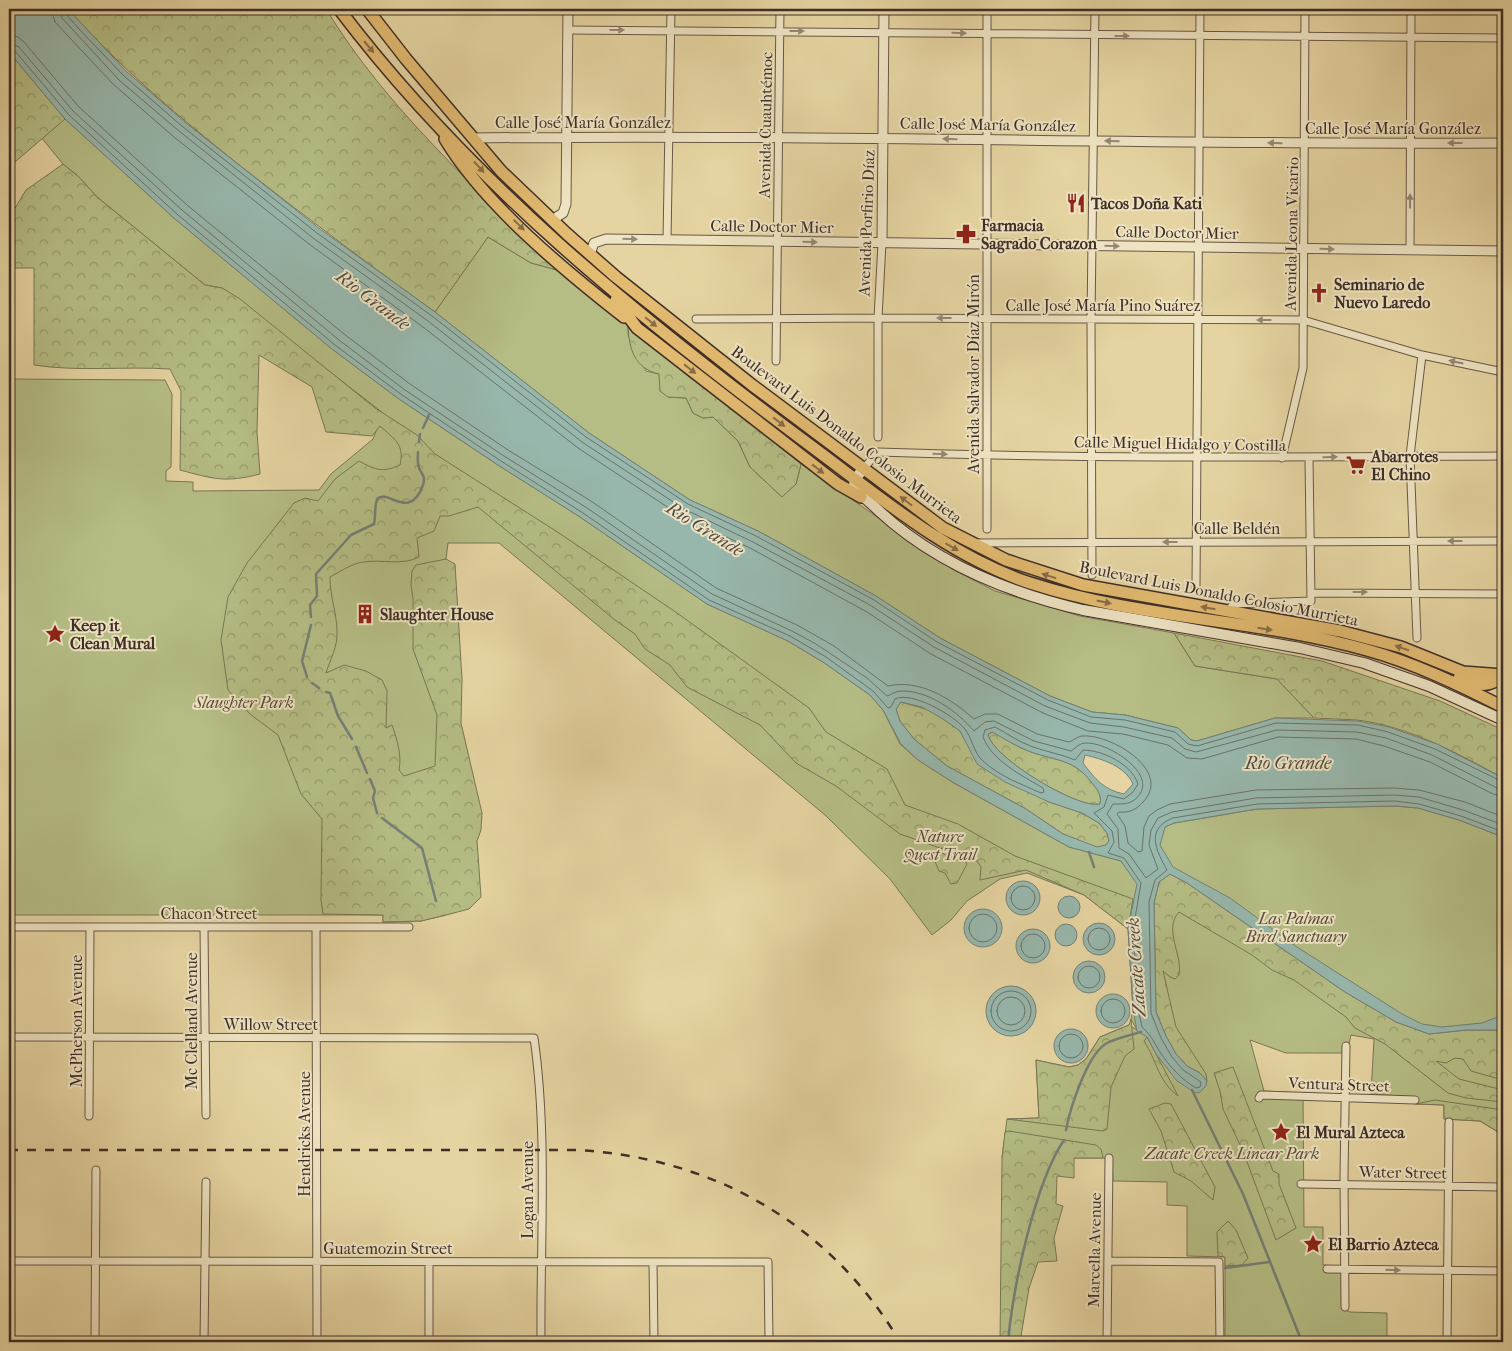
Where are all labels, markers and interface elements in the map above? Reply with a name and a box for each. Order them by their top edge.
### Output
one-way arrow [609,26,625,34]
one-way arrow [789,27,805,35]
one-way arrow [952,29,968,37]
one-way arrow [1114,32,1130,40]
one-way arrow [363,41,374,54]
street label: Avenida Cuauhtémoc [755,52,776,199]
street label: Calle José María González [495,113,671,132]
street label: Calle José María González [900,113,1076,136]
street label: Calle José María González [1305,119,1481,138]
one-way arrow [941,134,957,142]
one-way arrow [1104,137,1120,145]
one-way arrow [1266,139,1282,147]
one-way arrow [1446,139,1462,147]
street label: Avenida Porfirio Díaz [854,149,879,298]
street label: Avenida Leona Vicario [1281,157,1302,312]
one-way arrow [473,161,485,173]
restaurant icon: Tacos Doña Kati [1065,192,1087,214]
one-way arrow [1406,193,1414,209]
place label: Tacos Doña Kati [1090,194,1203,213]
street label: Calle Doctor Mier [710,216,834,237]
place label: Farmacia Sagrado Corazon [980,216,1098,254]
one-way arrow [513,219,525,231]
street label: Calle Doctor Mier [1115,222,1239,243]
pharmacy icon: Farmacia Sagrado Corazon [955,223,977,245]
one-way arrow [622,235,638,243]
one-way arrow [802,238,818,246]
one-way arrow [1105,242,1121,250]
one-way arrow [1320,245,1336,253]
water label: Rio Grande [331,265,414,335]
street label: Avenida Salvador Díaz Mirón [964,274,983,475]
place label: Seminario de Nuevo Laredo [1334,275,1430,312]
church icon: Seminario de Nuevo Laredo [1308,282,1330,304]
street label: Calle José María Pino Suárez [1005,296,1201,315]
one-way arrow [936,314,952,322]
one-way arrow [1256,316,1272,324]
one-way arrow [645,317,658,328]
street label: Boulevard Luis Donaldo Colosio Murrieta [728,341,966,528]
one-way arrow [1448,358,1463,366]
one-way arrow [683,364,697,374]
one-way arrow [773,417,786,428]
street label: Calle Miguel Hidalgo y Costilla [1074,432,1287,455]
place label: Abarrotes El Chino [1370,447,1438,484]
one-way arrow [932,450,948,458]
one-way arrow [1322,453,1338,461]
supermarket icon: Abarrotes El Chino [1345,454,1367,476]
one-way arrow [811,464,825,474]
one-way arrow [900,495,913,506]
water label: Rio Grande [662,497,748,562]
street label: Calle Beldén [1194,519,1281,538]
one-way arrow [1446,537,1462,545]
one-way arrow [1161,538,1177,546]
one-way arrow [946,542,959,551]
street label: Boulevard Luis Donaldo Colosio Murrieta [1078,557,1361,630]
one-way arrow [1042,571,1057,579]
one-way arrow [1352,588,1368,596]
one-way arrow [1097,598,1113,606]
building icon: Slaughter House [354,603,376,625]
one-way arrow [1200,603,1216,611]
place label: Slaughter House [380,605,494,625]
place label: Keep it Clean Mural [70,616,156,653]
place icon: Keep it Clean Mural [44,623,66,645]
one-way arrow [1257,626,1273,634]
one-way arrow [1394,644,1409,651]
park label: Slaughter Park [193,693,294,712]
water label: Rio Grande [1244,753,1332,774]
park label: Nature Quest Trail [903,827,978,865]
street label: Chacon Street [160,904,258,923]
park label: Las Palmas Bird Sanctuary [1245,909,1347,946]
water label: Zacate Creek [1123,917,1151,1018]
street label: Mc Clelland Avenue [182,952,201,1090]
street label: McPherson Avenue [67,954,86,1087]
street label: Willow Street [223,1015,319,1034]
street label: Hendricks Avenue [295,1071,314,1197]
street label: Ventura Street [1287,1073,1390,1096]
place icon: El Mural Azteca [1270,1121,1292,1143]
place label: El Mural Azteca [1296,1123,1405,1142]
street label: Logan Avenue [518,1141,537,1239]
park label: Zacate Creek Linear Park [1144,1144,1319,1163]
street label: Water Street [1358,1162,1447,1183]
street label: Marcella Avenue [1084,1192,1105,1308]
place icon: El Barrio Azteca [1302,1233,1324,1255]
place label: El Barrio Azteca [1328,1235,1439,1254]
street label: Guatemozin Street [323,1239,453,1258]
one-way arrow [1386,1266,1402,1274]

